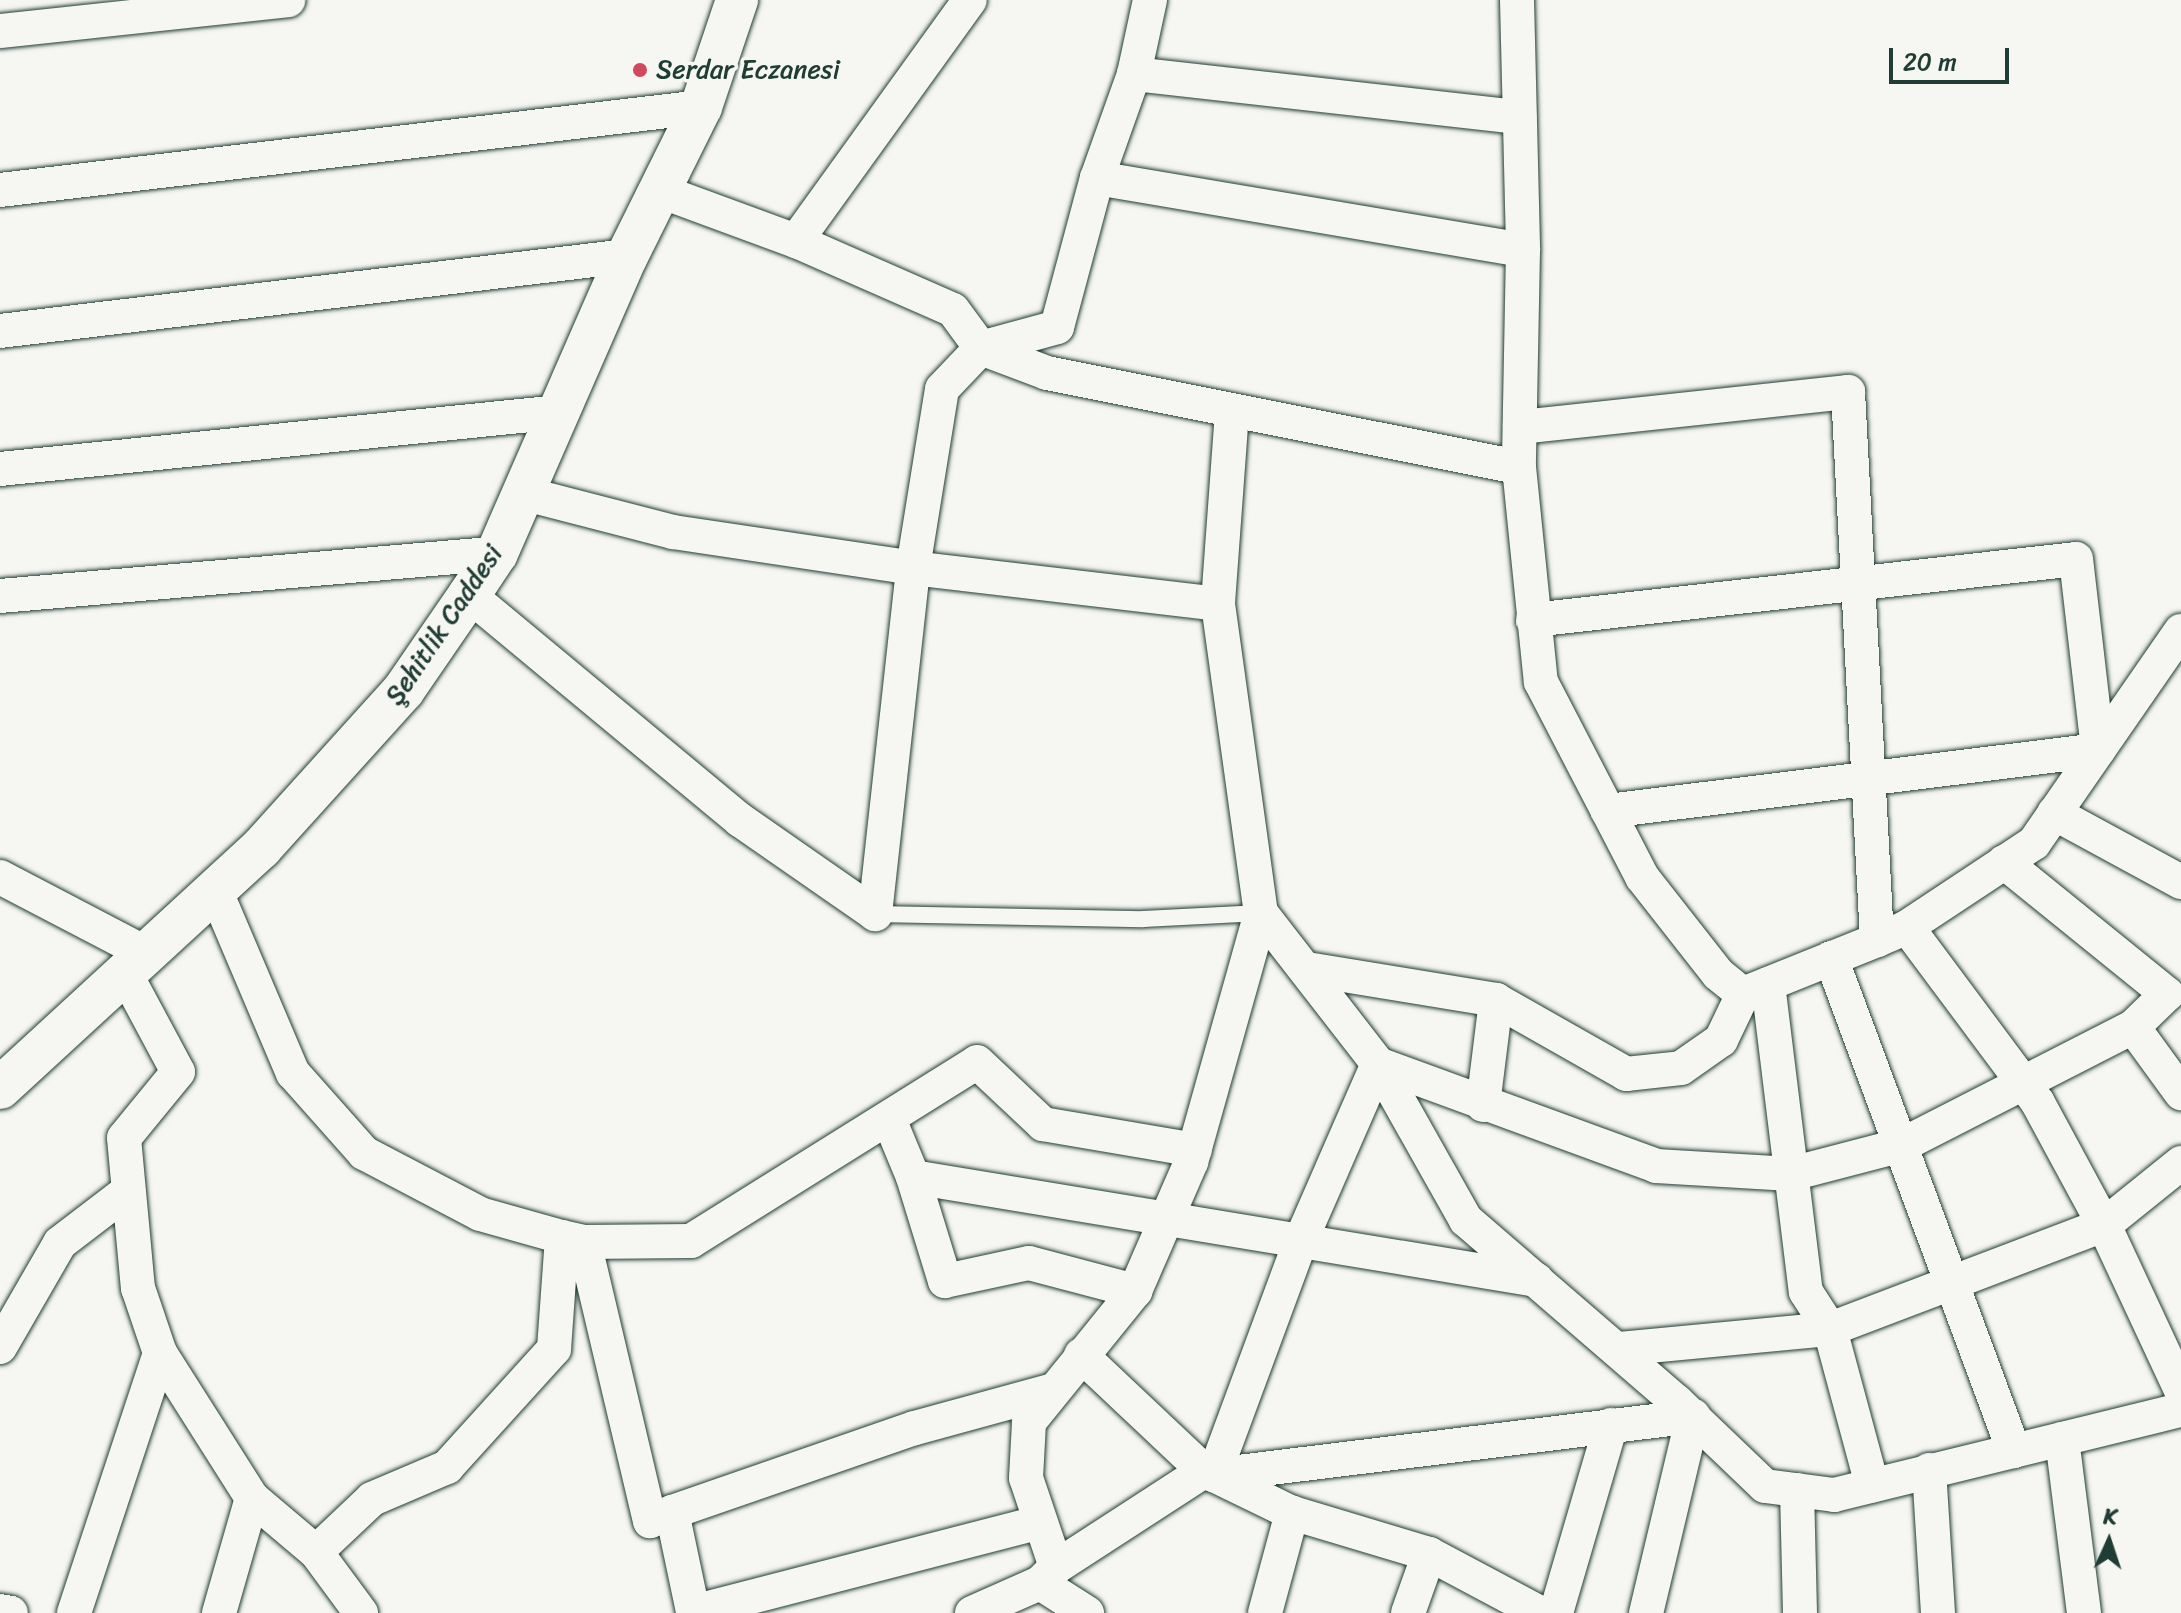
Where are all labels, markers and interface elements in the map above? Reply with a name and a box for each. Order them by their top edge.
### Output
scale bar [1893,32,2013,82]
text: 20 m [1903,41,1957,83]
place label: Serdar Eczanesi [656,54,840,86]
marker: Serdar Eczanesi [631,61,649,79]
street label: Şehitlik Caddesi [379,540,509,710]
text: K [2103,1497,2118,1536]
north arrow [2069,1501,2149,1581]

